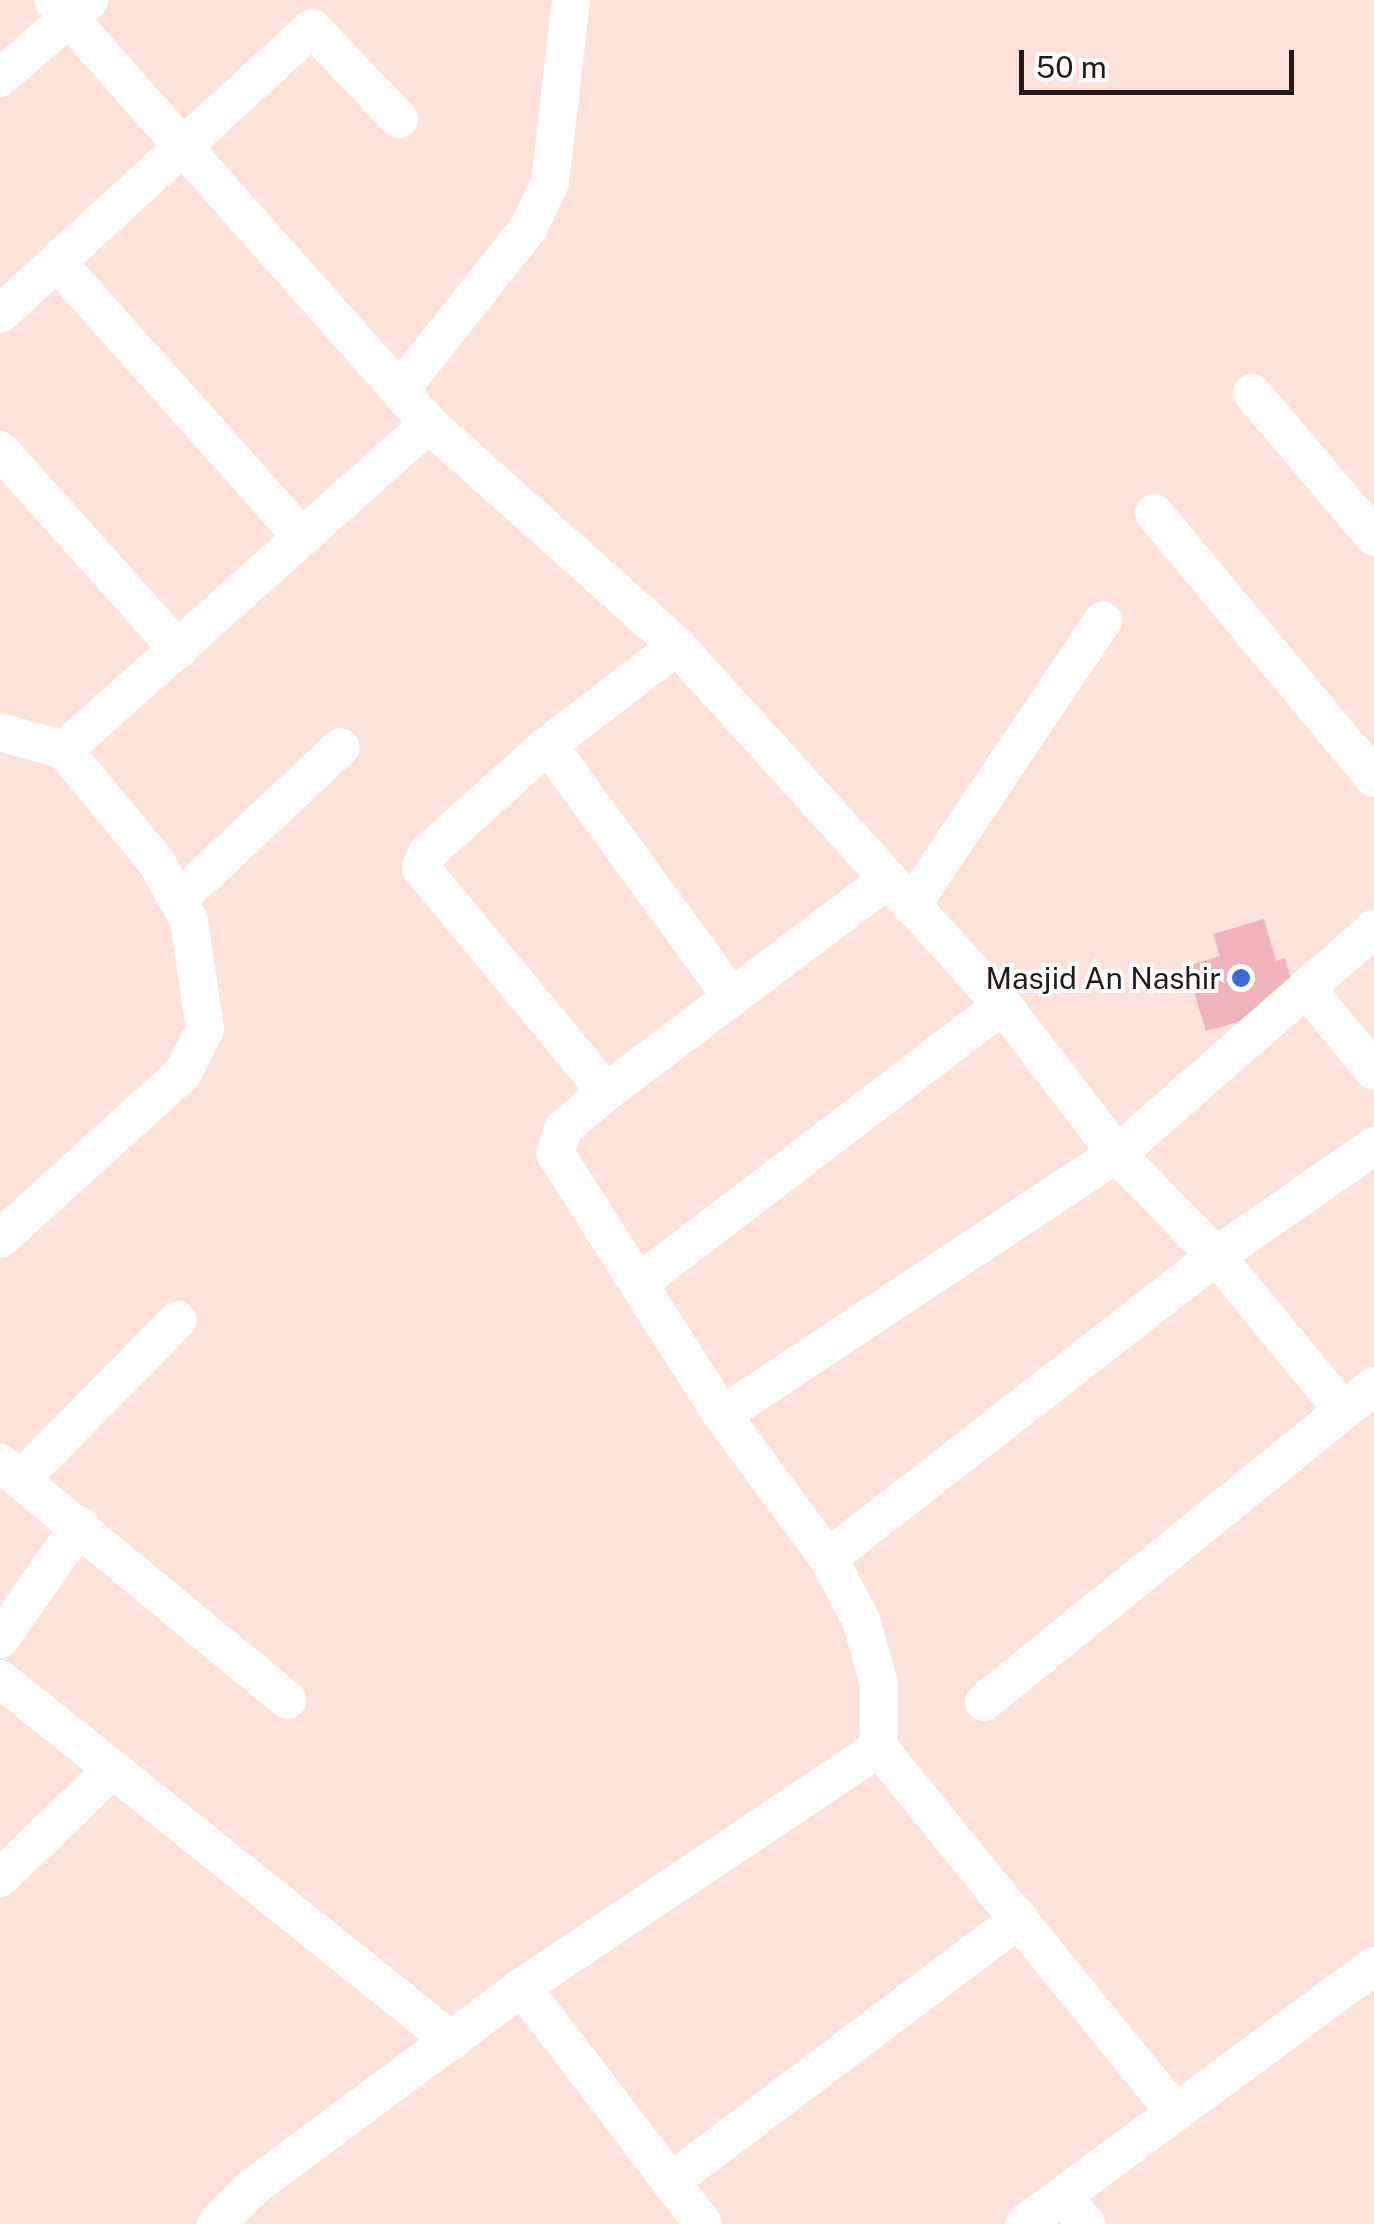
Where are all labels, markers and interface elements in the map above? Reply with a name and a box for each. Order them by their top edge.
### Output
scale bar [1024,30,1299,92]
text: 50 m [1036,49,1107,85]
place label: Masjid An Nashir [986,960,1221,996]
marker: Masjid An Nashir [1230,967,1252,989]

